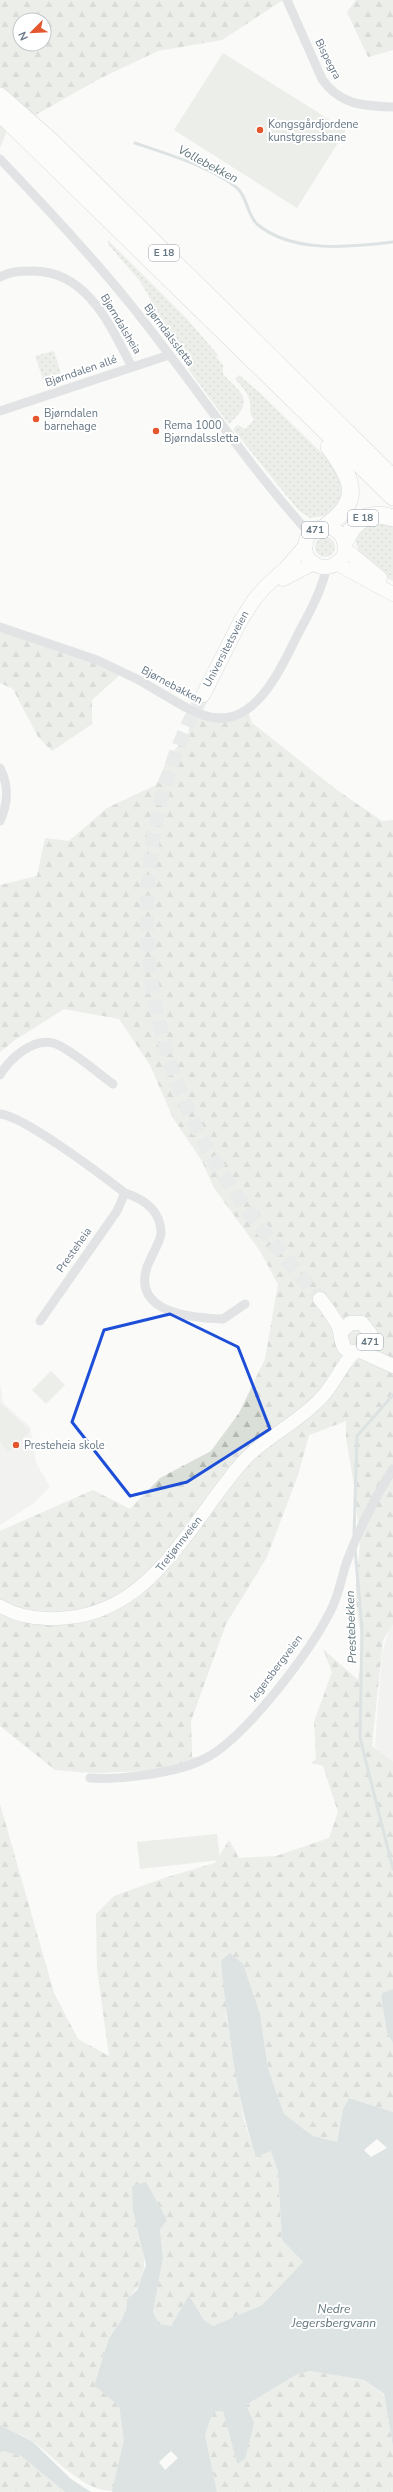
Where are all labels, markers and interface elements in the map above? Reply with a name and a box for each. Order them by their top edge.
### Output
north arrow [12,12,52,52]
text: N [15,29,32,43]
street label: Bispegra [311,36,345,82]
place label: Kongsgårdjordene kunstgressbane [268,117,358,145]
marker: Kongsgårdjordene kunstgressbane [255,125,265,135]
water label: Vollebekken [175,141,241,187]
road number: E 18 [149,245,179,261]
street label: Bjørndalsheia [97,291,145,357]
street label: Bjørndalssletta [141,301,198,370]
street label: Bjørndalen allé [43,352,119,390]
place label: Bjørndalen barnehage [44,406,98,434]
marker: Bjørndalen barnehage [31,414,41,424]
place label: Rema 1000 Bjørndalssletta [164,418,239,446]
marker: Rema 1000 Bjørndalssletta [151,426,161,436]
road number: E 18 [348,510,378,526]
road number: 471 [302,522,328,538]
street label: Universitetsveien [199,608,253,690]
street label: Bjørnebakken [139,663,205,707]
street label: Presteheia [53,1224,95,1276]
road number: 471 [357,1334,383,1350]
place label: Presteheia skole [24,1438,105,1453]
marker: Presteheia skole [11,1440,21,1450]
street label: Tretjønnveien [153,1513,205,1575]
water label: Prestebekken [342,1590,360,1664]
street label: Jegersbergveien [245,1632,306,1705]
water label: Nedre Jegersbergvann [291,2301,376,2331]

